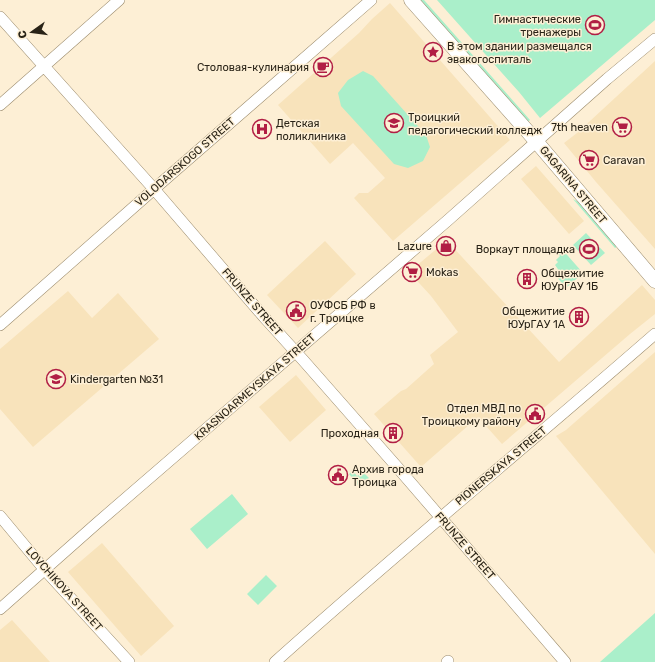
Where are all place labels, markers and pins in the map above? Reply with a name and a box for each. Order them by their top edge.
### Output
place label: Гимнастические тренажеры [494,13,581,39]
sports icon: Гимнастические тренажеры [584,14,606,36]
place label: В этом здании размещался эвакогоспиталь [447,40,592,66]
place icon: В этом здании размещался эвакогоспиталь [422,41,444,63]
cafe icon: Столовая-кулинария [312,56,334,78]
place label: Столовая-кулинария [197,61,309,74]
place label: Троицкий педагогический колледж [408,111,542,137]
school or university icon: Троицкий педагогический колледж [383,112,405,134]
supermarket icon: 7th heaven [611,116,633,138]
place label: Детская поликлиника [276,117,346,143]
hospital icon: Детская поликлиника [251,118,273,140]
place label: 7th heaven [551,121,608,134]
supermarket icon: Caravan [578,149,600,171]
place label: Caravan [603,154,645,167]
shop icon: Lazure [435,235,457,257]
sports icon: Воркаут площадка [578,238,600,260]
place label: Lazure [397,240,432,253]
place label: Воркаут площадка [476,243,575,256]
supermarket icon: Mokas [401,261,423,283]
place label: Mokas [426,266,459,279]
place label: Общежитие ЮУрГАУ 1Б [541,267,604,293]
building icon: Общежитие ЮУрГАУ 1Б [516,268,538,290]
place label: ОУФСБ РФ в г. Троицке [310,299,376,325]
public building icon: ОУФСБ РФ в г. Троицке [285,300,307,322]
place label: Общежитие ЮУрГАУ 1А [502,305,566,331]
building icon: Общежитие ЮУрГАУ 1А [568,306,590,328]
school or university icon: Kindergarten №31 [45,368,67,390]
place label: Kindergarten №31 [70,373,163,386]
place label: Отдел МВД по Троицкому району [422,402,521,428]
public building icon: Отдел МВД по Троицкому району [524,403,546,425]
building icon: Проходная [382,422,404,444]
place label: Проходная [321,427,379,440]
place label: Архив города Троицка [352,463,424,489]
public building icon: Архив города Троицка [327,464,349,486]

